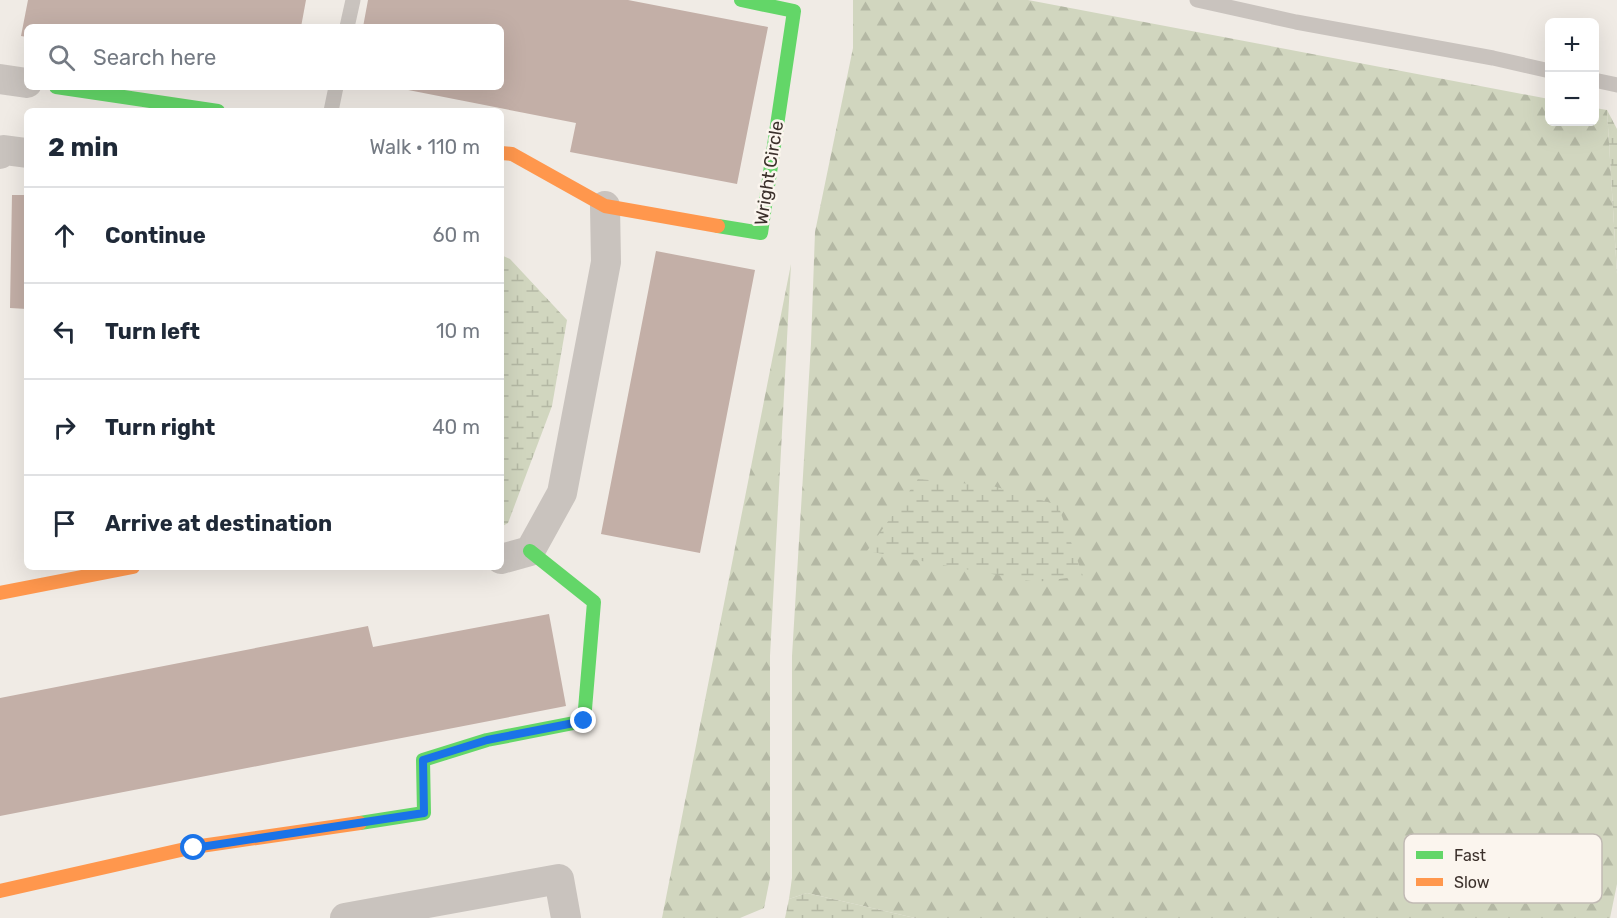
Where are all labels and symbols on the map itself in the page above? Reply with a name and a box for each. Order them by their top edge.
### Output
street label: Wright Circle [750,119,788,227]
route end [570,707,596,733]
route start [180,834,206,860]
legend [1404,834,1602,903]
text: Fast [1454,846,1486,865]
text: Slow [1454,873,1490,892]

